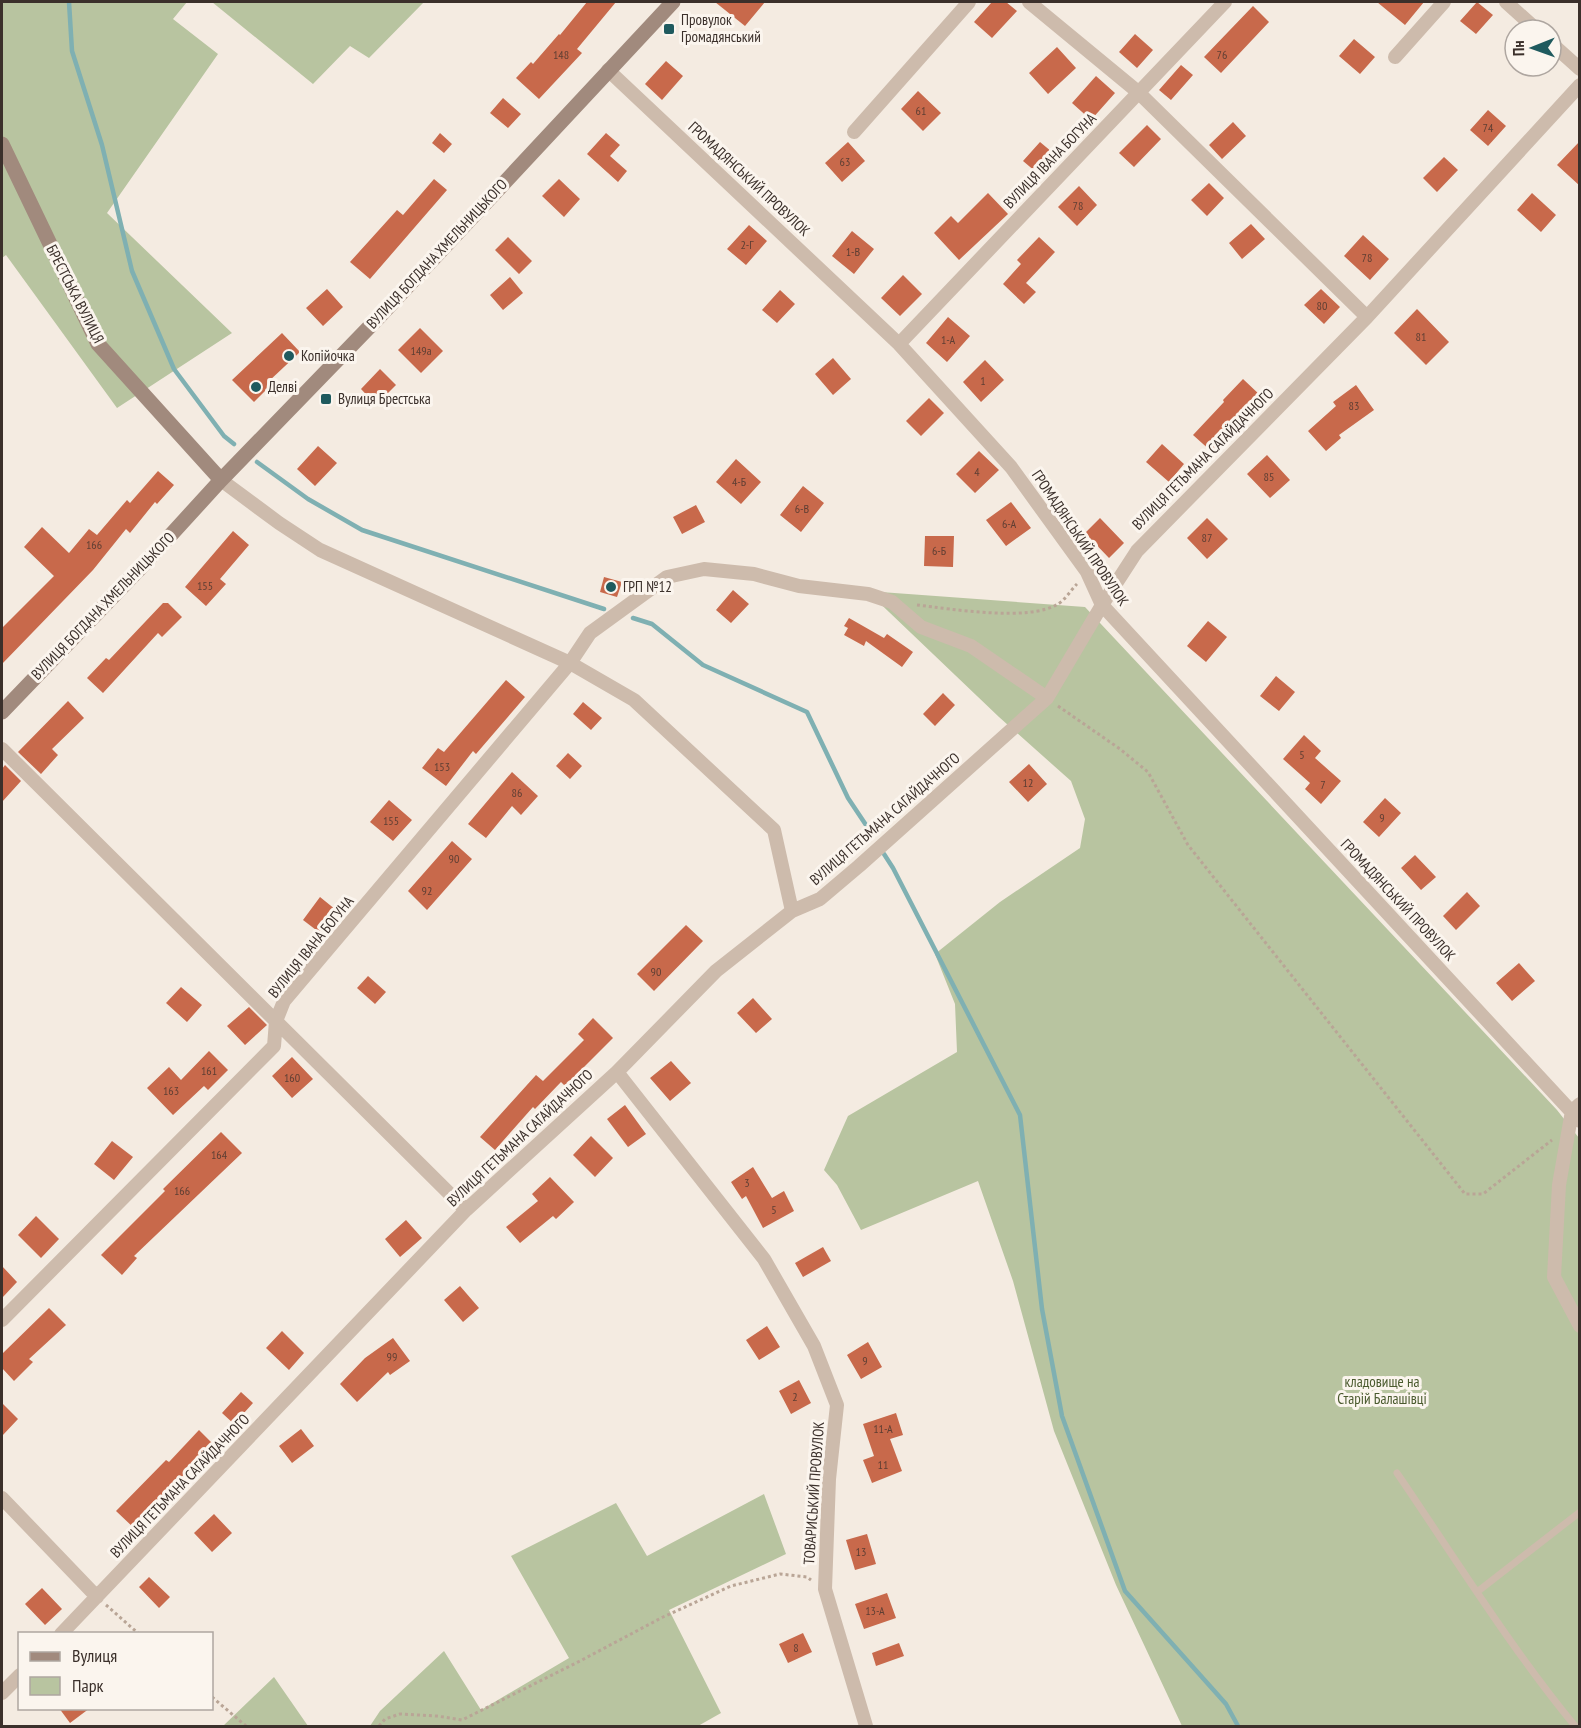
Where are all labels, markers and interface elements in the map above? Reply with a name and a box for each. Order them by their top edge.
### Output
place label: Провулок Громадянський [681,10,761,46]
north arrow [1503,18,1563,78]
marker: Провулок Громадянський [662,22,676,36]
text: Пн [1508,40,1528,56]
house number: 148 [553,47,569,62]
house number: 76 [1217,47,1227,62]
house number: 61 [916,103,926,118]
street label: ВУЛИЦЯ ІВАНА БОГУНА [999,108,1101,212]
street label: ГРОМАДЯНСЬКИЙ ПРОВУЛОК [684,117,815,240]
house number: 74 [1483,120,1494,135]
house number: 63 [840,154,850,169]
street label: ВУЛИЦЯ БОГДАНА ХМЕЛЬНИЦЬКОГО [362,175,511,333]
house number: 78 [1073,198,1083,213]
house number: 2-Г [740,237,754,252]
street label: БРЕСТСЬКА ВУЛИЦЯ [43,241,108,346]
house number: 1-В [846,244,861,259]
house number: 78 [1362,250,1372,265]
house number: 80 [1317,298,1327,313]
house number: 81 [1416,329,1426,344]
house number: 1-А [941,332,955,347]
house number: 149а [410,343,432,358]
place label: Копійочка [301,346,355,365]
marker: Копійочка [282,349,296,363]
house number: 1 [980,373,986,388]
place label: Делві [268,377,297,396]
marker: Делві [249,380,263,394]
street label: ВУЛИЦЯ ГЕТЬМАНА САГАЙДАЧНОГО [1128,384,1278,534]
place label: Вулиця Брестська [338,389,431,408]
marker: Вулиця Брестська [319,392,333,406]
house number: 83 [1349,398,1359,413]
house number: 4 [974,464,980,479]
street label: ГРОМАДЯНСЬКИЙ ПРОВУЛОК [1028,466,1133,610]
house number: 85 [1264,469,1274,484]
house number: 4-Б [732,474,746,489]
house number: 6-В [795,501,810,516]
house number: 6-А [1002,516,1016,531]
street label: ВУЛИЦЯ БОГДАНА ХМЕЛЬНИЦЬКОГО [27,528,178,683]
house number: 87 [1202,530,1212,545]
house number: 166 [86,537,102,552]
house number: 6-Б [932,543,946,558]
place label: ГРП №12 [623,577,672,596]
house number: 155 [197,578,213,593]
marker: ГРП №12 [604,580,618,594]
house number: 5 [1299,747,1305,762]
street label: ВУЛИЦЯ ГЕТЬМАНА САГАЙДАЧНОГО [806,748,964,889]
house number: 153 [434,759,450,774]
house number: 12 [1023,775,1033,790]
house number: 7 [1320,777,1326,792]
house number: 86 [512,785,522,800]
house number: 9 [1379,810,1385,825]
house number: 155 [383,813,399,828]
street label: ГРОМАДЯНСЬКИЙ ПРОВУЛОК [1337,835,1460,965]
house number: 90 [449,851,459,866]
house number: 92 [422,883,432,898]
street label: ВУЛИЦЯ ІВАНА БОГУНА [264,891,358,1001]
house number: 90 [651,964,661,979]
house number: 161 [201,1063,217,1078]
street label: ВУЛИЦЯ ГЕТЬМАНА САГАЙДАЧНОГО [443,1065,597,1210]
house number: 160 [284,1070,300,1085]
house number: 163 [163,1083,179,1098]
house number: 164 [211,1147,228,1162]
house number: 3 [744,1175,750,1190]
house number: 166 [174,1183,190,1198]
house number: 5 [771,1202,777,1217]
house number: 99 [387,1349,397,1364]
house number: 9 [862,1353,868,1368]
park label: кладовище на Старій Балашівці [1337,1372,1427,1408]
house number: 2 [792,1389,798,1404]
street label: ВУЛИЦЯ ГЕТЬМАНА САГАЙДАЧНОГО [106,1410,253,1562]
street label: ТОВАРИСЬКИЙ ПРОВУЛОК [799,1420,828,1565]
house number: 11-А [873,1421,893,1436]
house number: 11 [878,1457,888,1472]
house number: 13 [856,1544,866,1559]
house number: 13-А [865,1603,885,1618]
legend [18,1632,213,1710]
house number: 8 [793,1640,799,1655]
text: Вулиця [72,1644,117,1667]
text: Парк [72,1674,103,1697]

